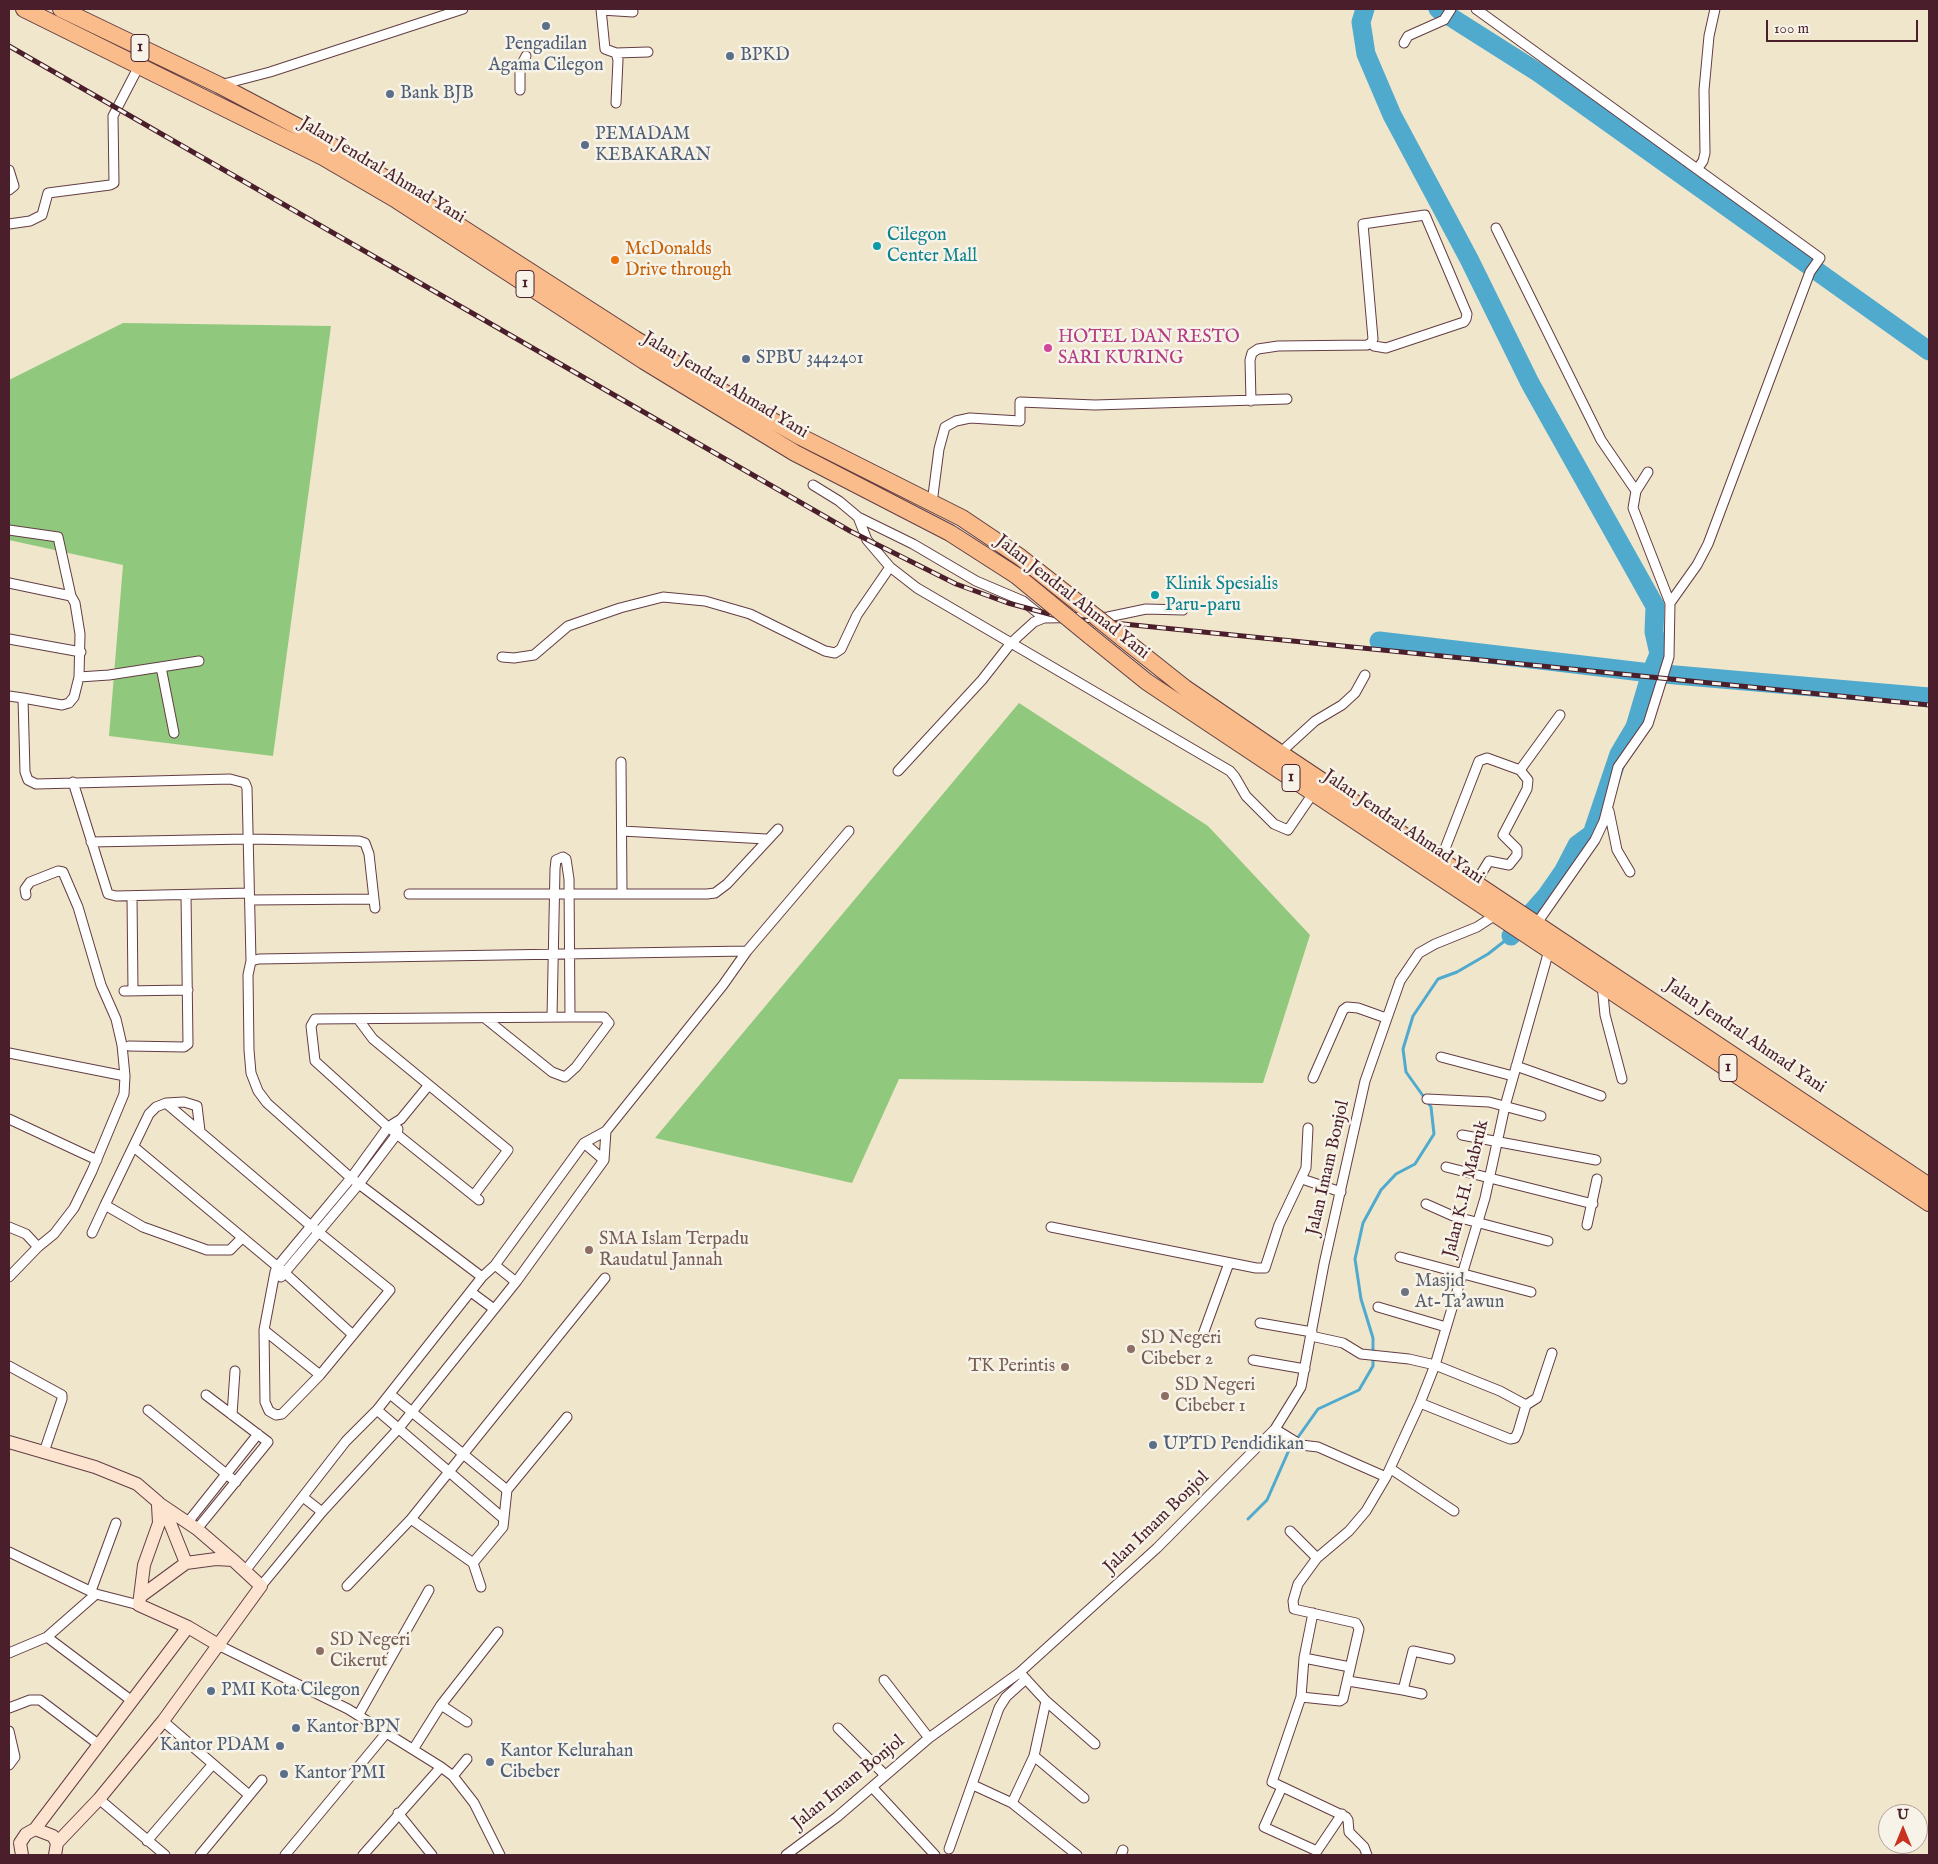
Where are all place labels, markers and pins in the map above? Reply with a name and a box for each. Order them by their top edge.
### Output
marker: Pengadilan Agama Cilegon [540,20,552,32]
place label: Pengadilan Agama Cilegon [489,34,603,76]
place label: BPKD [740,45,790,67]
marker: BPKD [724,50,736,62]
place label: Bank BJB [400,83,474,105]
marker: Bank BJB [384,88,396,100]
place label: PEMADAM KEBAKARAN [595,124,711,166]
marker: PEMADAM KEBAKARAN [579,139,591,151]
place label: Cilegon Center Mall [887,225,977,268]
place label: McDonalds Drive through [625,239,732,282]
marker: Cilegon Center Mall [871,240,883,252]
marker: McDonalds Drive through [609,254,621,266]
place label: HOTEL DAN RESTO SARI KURING [1058,327,1240,369]
marker: HOTEL DAN RESTO SARI KURING [1042,342,1054,354]
place label: SPBU 3442401 [756,348,864,370]
marker: SPBU 3442401 [740,353,752,365]
place label: Klinik Spesialis Paru-paru [1165,574,1278,616]
marker: Klinik Spesialis Paru-paru [1149,589,1161,601]
place label: SMA Islam Terpadu Raudatul Jannah [599,1229,749,1272]
marker: SMA Islam Terpadu Raudatul Jannah [583,1244,595,1256]
place label: Masjid At-Ta'awun [1415,1271,1504,1314]
marker: Masjid At-Ta'awun [1399,1286,1411,1298]
place label: SD Negeri Cibeber 2 [1141,1328,1221,1370]
marker: SD Negeri Cibeber 2 [1125,1343,1137,1355]
place label: TK Perintis [968,1356,1055,1378]
marker: TK Perintis [1059,1361,1071,1373]
place label: SD Negeri Cibeber 1 [1175,1375,1255,1418]
marker: SD Negeri Cibeber 1 [1159,1390,1171,1402]
place label: UPTD Pendidikan [1163,1434,1304,1456]
marker: UPTD Pendidikan [1147,1439,1159,1451]
place label: SD Negeri Cikerut [330,1630,410,1672]
marker: SD Negeri Cikerut [314,1645,326,1657]
place label: PMI Kota Cilegon [221,1680,360,1702]
marker: PMI Kota Cilegon [205,1685,217,1697]
place label: Kantor BPN [306,1717,400,1739]
marker: Kantor BPN [290,1722,302,1734]
place label: Kantor PDAM [160,1735,270,1757]
marker: Kantor PDAM [274,1740,286,1752]
place label: Kantor Kelurahan Cibeber [500,1741,633,1784]
marker: Kantor Kelurahan Cibeber [484,1756,496,1768]
place label: Kantor PMI [294,1763,386,1785]
marker: Kantor PMI [278,1768,290,1780]

